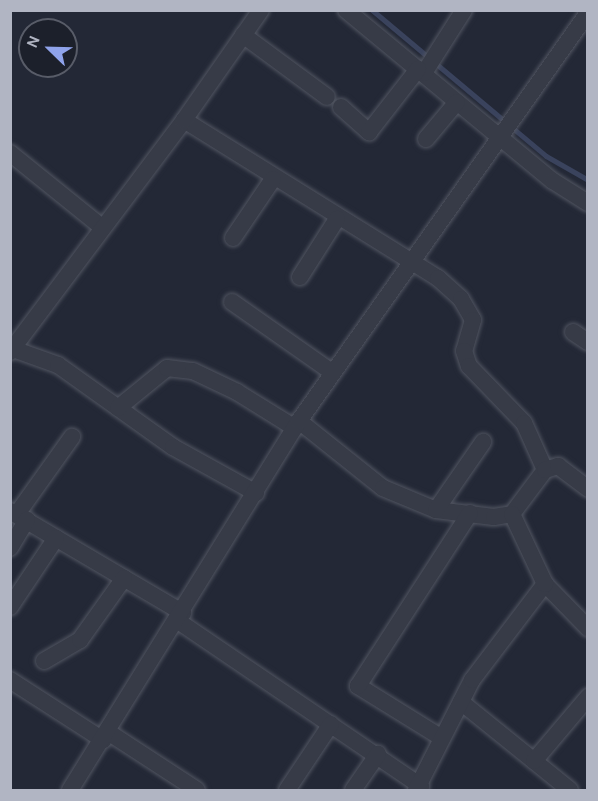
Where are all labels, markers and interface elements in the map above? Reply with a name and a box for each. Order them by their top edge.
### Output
north arrow [18,18,78,78]
text: N [22,33,44,51]

